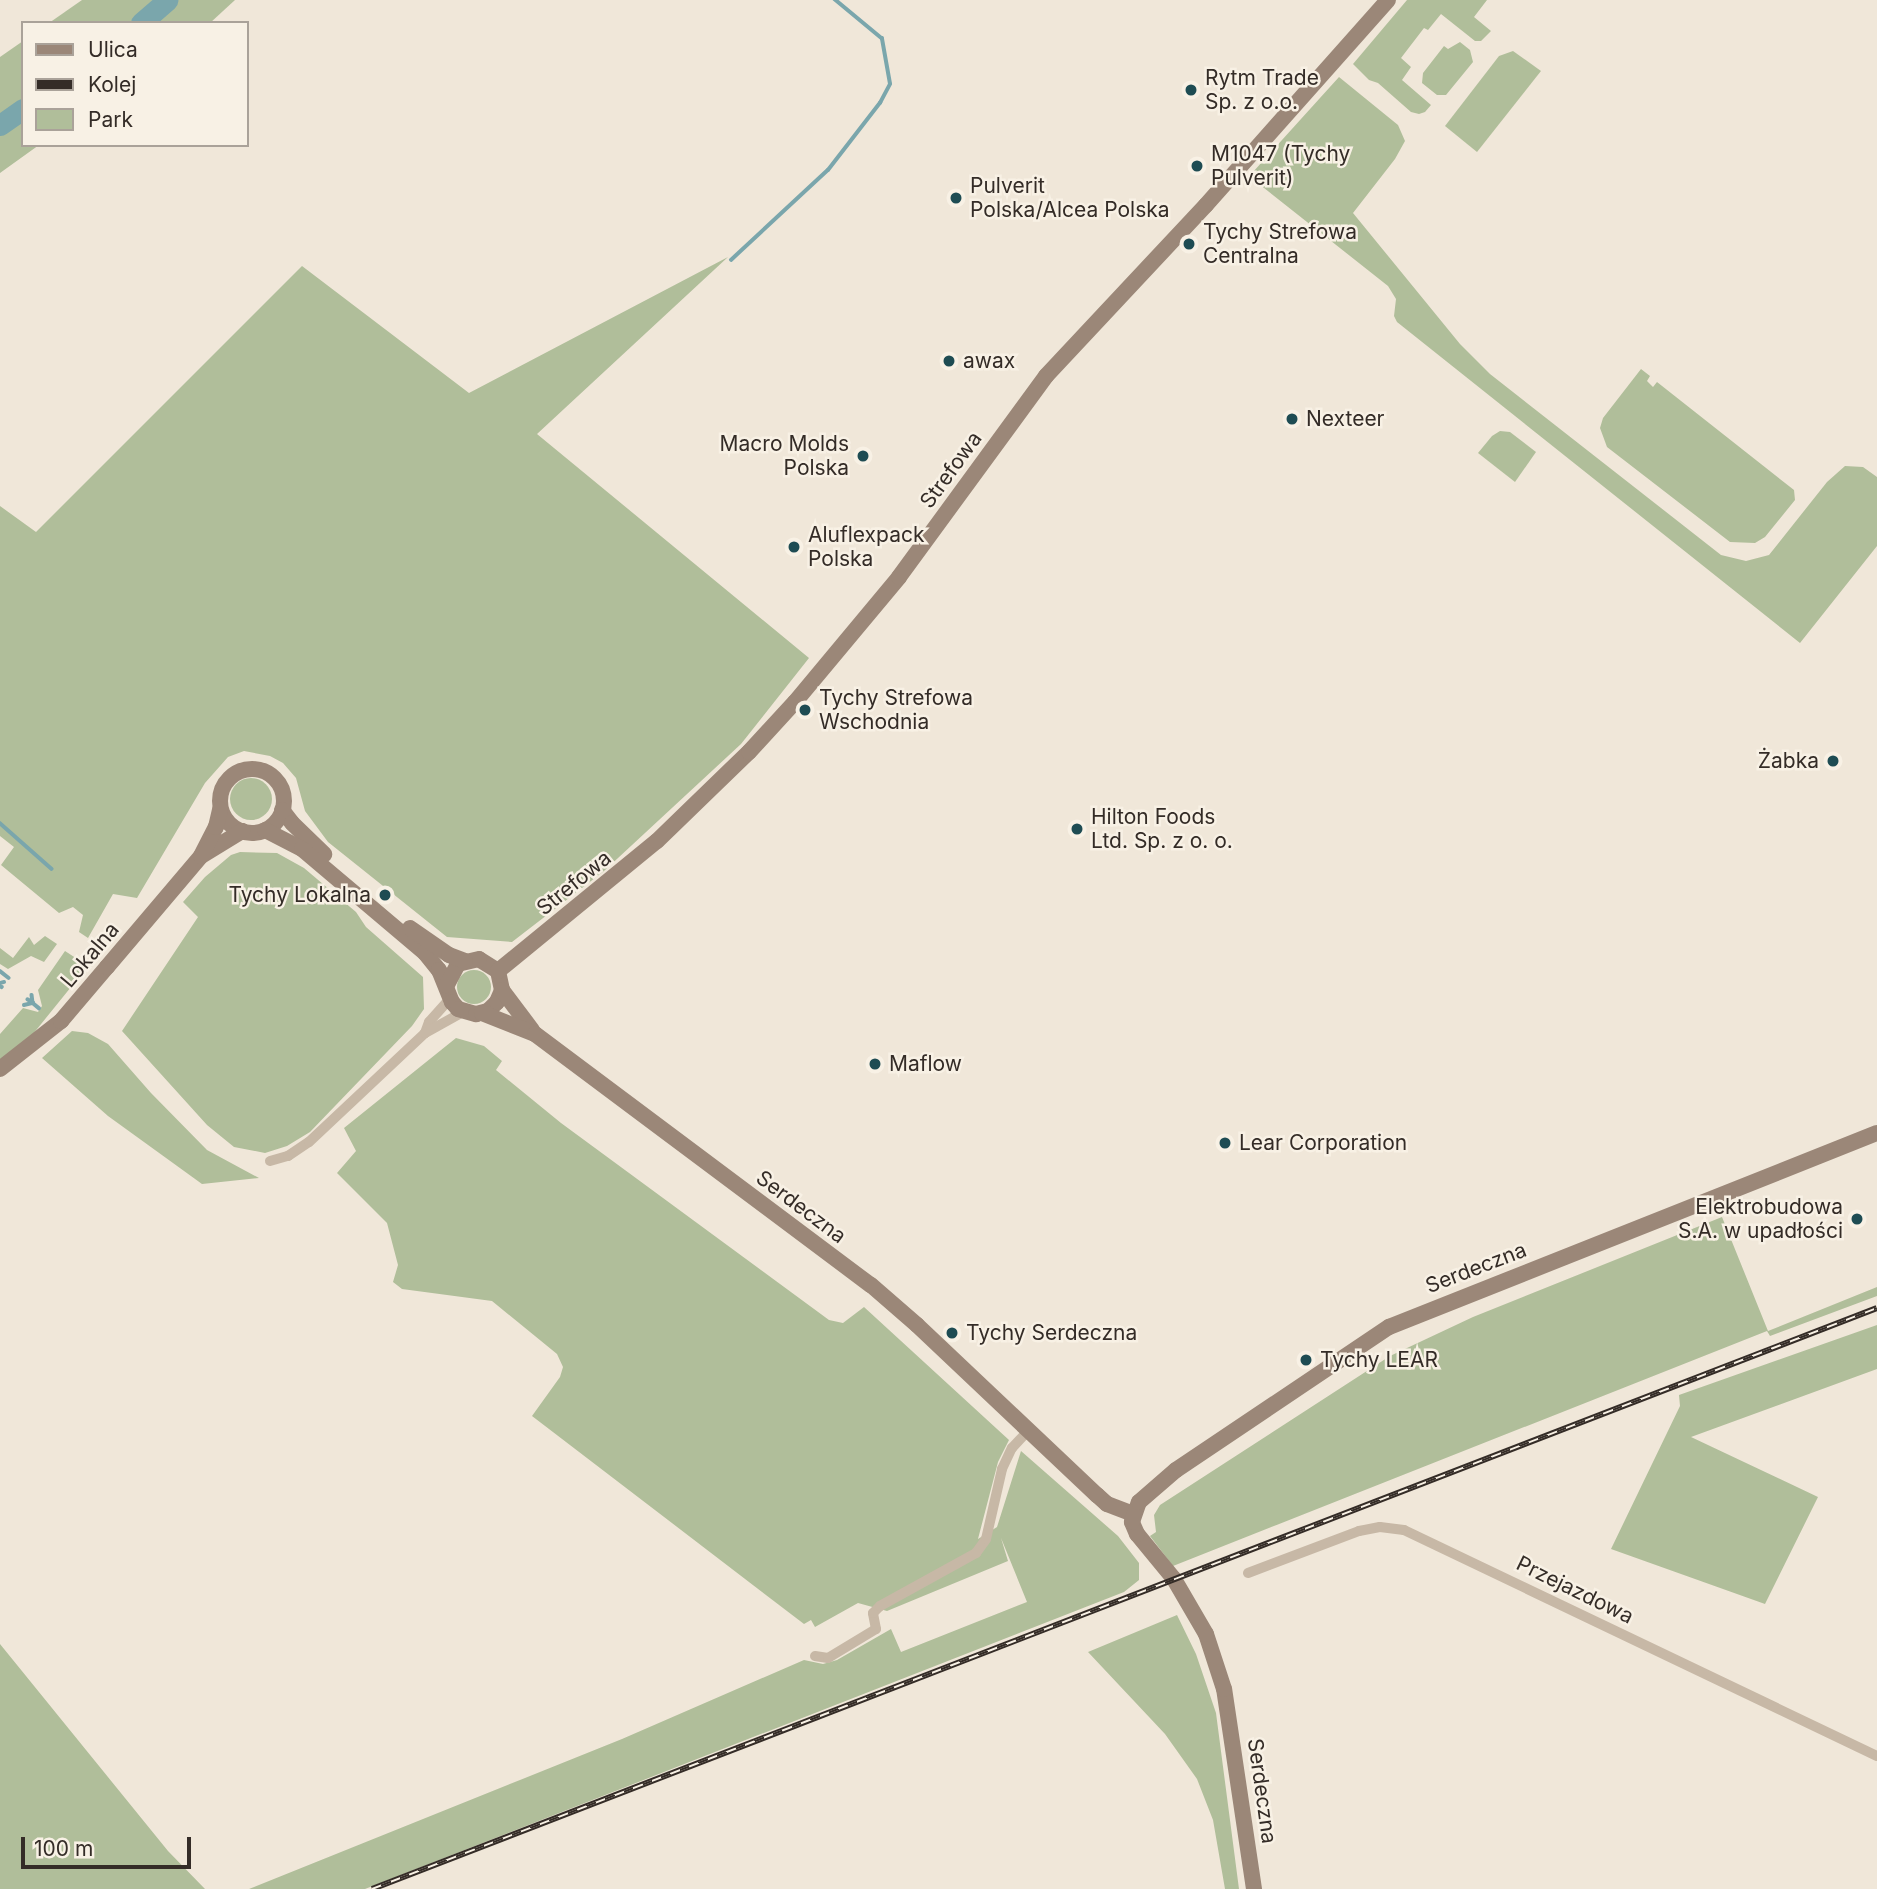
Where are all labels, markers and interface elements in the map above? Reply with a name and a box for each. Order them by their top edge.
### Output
legend [21,21,248,147]
text: Ulica [88,37,138,62]
place label: Rytm Trade Sp. z o.o. [1205,65,1319,115]
text: Kolej [88,72,136,97]
marker: Rytm Trade Sp. z o.o. [1183,82,1199,98]
text: Park [88,107,133,132]
place label: M1047 (Tychy Pulverit) [1211,141,1350,191]
marker: M1047 (Tychy Pulverit) [1189,158,1205,174]
place label: Pulverit Polska/Alcea Polska [970,173,1170,223]
marker: Pulverit Polska/Alcea Polska [948,190,964,206]
place label: Tychy Strefowa Centralna [1203,219,1357,269]
marker: Tychy Strefowa Centralna [1181,236,1197,252]
place label: awax [963,348,1015,374]
marker: awax [941,353,957,369]
place label: Nexteer [1306,406,1385,432]
marker: Nexteer [1284,411,1300,427]
street label: Strefowa [915,427,987,513]
place label: Macro Molds Polska [720,431,849,481]
marker: Macro Molds Polska [855,448,871,464]
place label: Aluflexpack Polska [808,522,924,572]
marker: Aluflexpack Polska [786,539,802,555]
place label: Tychy Strefowa Wschodnia [819,685,973,735]
marker: Tychy Strefowa Wschodnia [797,702,813,718]
place label: Żabka [1758,748,1819,774]
marker: Żabka [1825,753,1841,769]
place label: Hilton Foods Ltd. Sp. z o. o. [1091,804,1233,854]
marker: Hilton Foods Ltd. Sp. z o. o. [1069,821,1085,837]
street label: Strefowa [532,845,616,921]
place label: Tychy Lokalna [228,882,371,908]
marker: Tychy Lokalna [377,887,393,903]
street label: Lokalna [56,917,124,993]
place label: Maflow [889,1051,962,1077]
marker: Maflow [867,1056,883,1072]
place label: Lear Corporation [1239,1130,1407,1156]
marker: Lear Corporation [1217,1135,1233,1151]
street label: Serdeczna [751,1165,851,1249]
place label: Elektrobudowa S.A. w upadłości [1678,1194,1843,1244]
marker: Elektrobudowa S.A. w upadłości [1849,1211,1865,1227]
street label: Serdeczna [1422,1237,1530,1299]
place label: Tychy Serdeczna [966,1320,1137,1346]
marker: Tychy Serdeczna [944,1325,960,1341]
place label: Tychy LEAR [1320,1347,1438,1373]
marker: Tychy LEAR [1298,1352,1314,1368]
street label: Przejazdowa [1512,1551,1638,1629]
street label: Serdeczna [1242,1737,1282,1845]
scale bar [24,1822,194,1866]
text: 100 m [34,1836,93,1861]

